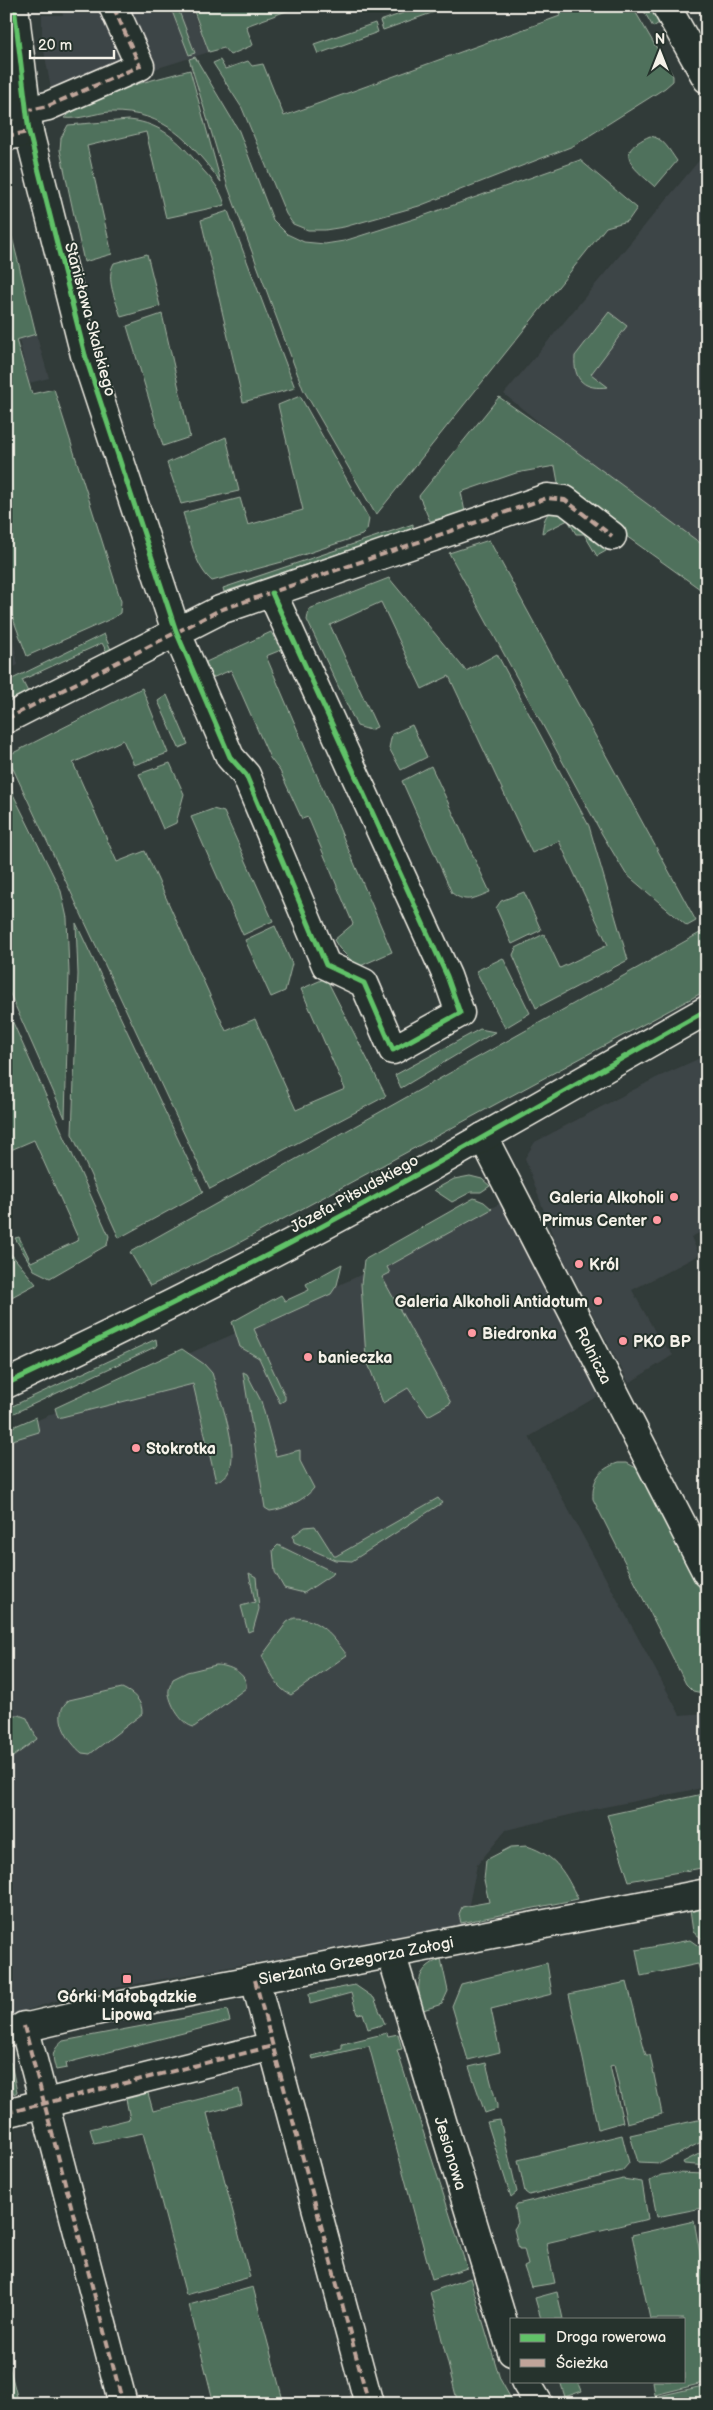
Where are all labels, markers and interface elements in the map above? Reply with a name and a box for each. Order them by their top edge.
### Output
scale bar [30,28,114,60]
north arrow [636,28,686,78]
text: N [655,31,665,48]
text: 20 m [38,36,72,55]
street label: Stanisława Skalskiego [60,240,119,399]
street label: Józefa Piłsudskiego [287,1151,422,1237]
place label: Galeria Alkoholi [549,1189,664,1208]
marker: Galeria Alkoholi [668,1191,680,1203]
place label: Primus Center [542,1212,648,1231]
marker: Primus Center [651,1214,663,1226]
place label: Król [589,1256,619,1275]
marker: Król [573,1258,585,1270]
place label: Galeria Alkoholi Antidotum [395,1293,588,1312]
marker: Galeria Alkoholi Antidotum [592,1295,604,1307]
street label: Rolnicza [570,1324,615,1388]
place label: Biedronka [482,1325,557,1344]
marker: Biedronka [466,1327,478,1339]
place label: PKO BP [633,1333,691,1352]
marker: PKO BP [617,1335,629,1347]
place label: banieczka [318,1349,392,1368]
marker: banieczka [302,1351,314,1363]
place label: Stokrotka [146,1440,216,1459]
marker: Stokrotka [130,1442,142,1454]
street label: Sierżanta Grzegorza Załogi [257,1933,455,1990]
marker: Górki Małobądzkie Lipowa [121,1973,133,1985]
place label: Górki Małobądzkie Lipowa [57,1988,197,2025]
street label: Jesionowa [429,2114,470,2193]
legend [510,2318,686,2382]
text: Droga rowerowa [556,2328,666,2347]
text: Ścieżka [556,2354,608,2373]

